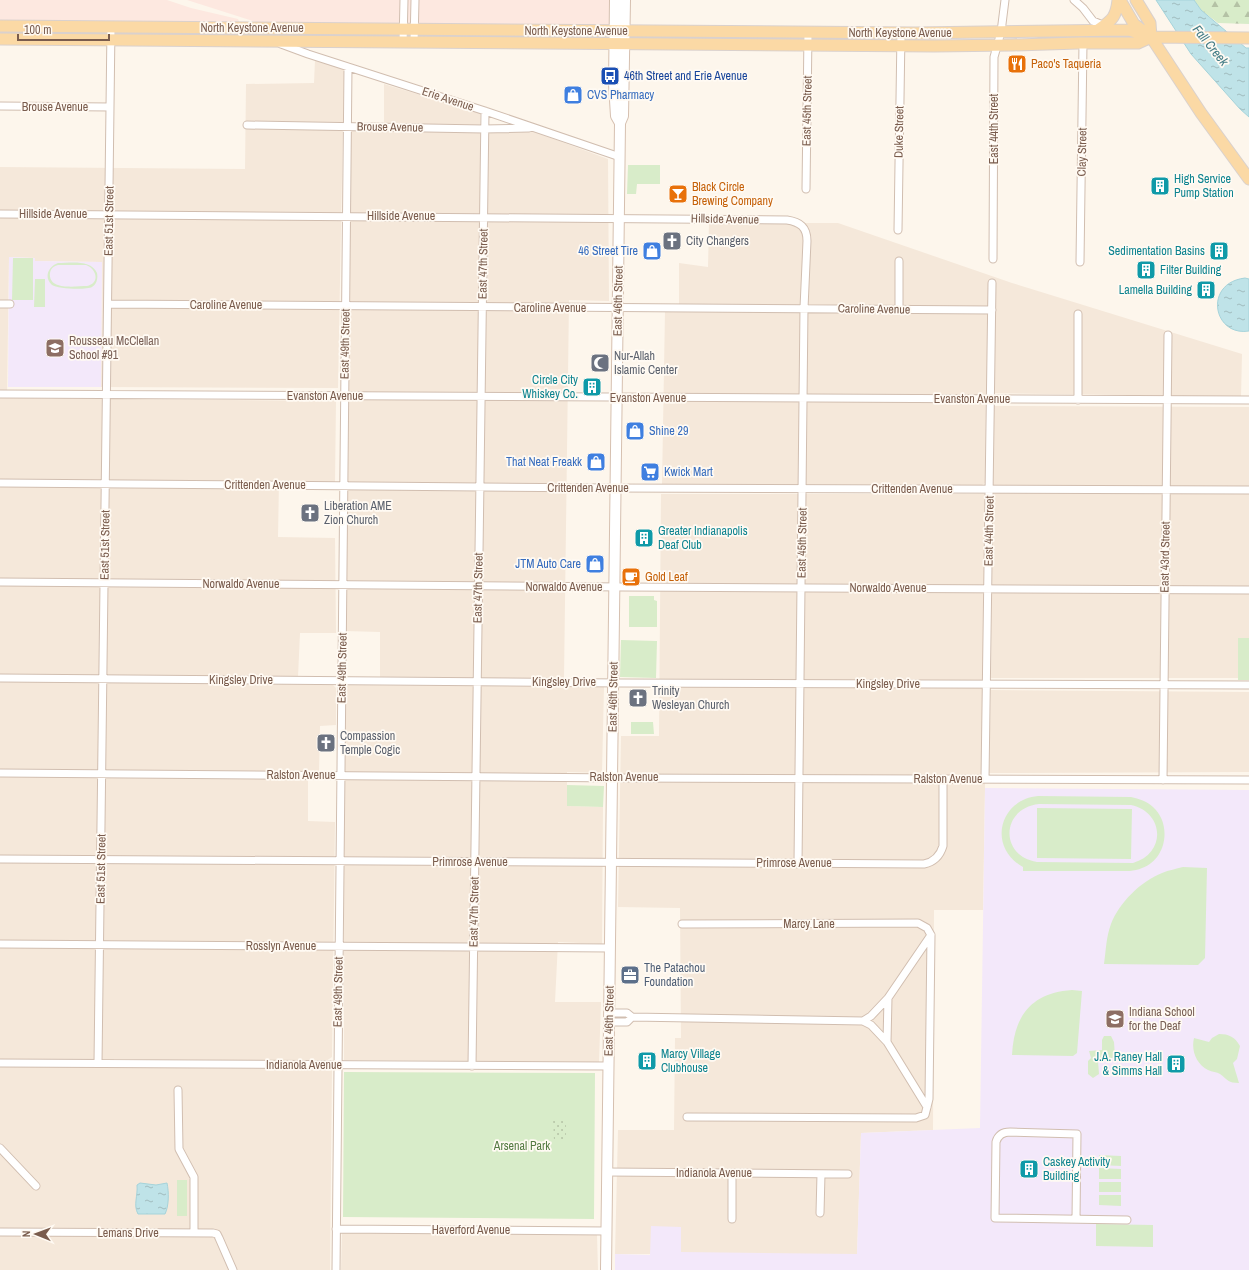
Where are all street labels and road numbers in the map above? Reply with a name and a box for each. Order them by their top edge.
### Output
street label: North Keystone Avenue [200,20,304,36]
street label: North Keystone Avenue [524,23,628,39]
street label: North Keystone Avenue [848,25,952,41]
street label: East 45th Street [798,75,816,146]
street label: Erie Avenue [420,83,476,115]
street label: East 44th Street [986,93,1002,164]
street label: Brouse Avenue [22,99,88,115]
street label: Duke Street [891,106,907,158]
street label: Brouse Avenue [357,118,423,136]
street label: Clay Street [1074,127,1090,176]
street label: East 51st Street [100,186,118,256]
street label: Hillside Avenue [19,206,87,222]
street label: Hillside Avenue [367,208,435,224]
street label: Hillside Avenue [691,210,759,228]
street label: East 47th Street [474,228,492,299]
street label: East 46th Street [609,265,627,336]
street label: Caroline Avenue [190,297,262,313]
street label: Caroline Avenue [514,300,586,316]
street label: Caroline Avenue [838,300,910,318]
street label: East 49th Street [336,308,354,379]
street label: Evanston Avenue [287,388,363,404]
street label: Evanston Avenue [610,390,686,406]
street label: Evanston Avenue [934,391,1010,407]
street label: Crittenden Avenue [224,477,306,493]
street label: Crittenden Avenue [547,480,629,496]
street label: Crittenden Avenue [871,481,953,497]
street label: East 44th Street [980,495,998,566]
street label: East 45th Street [793,507,811,578]
street label: East 51st Street [96,510,114,580]
street label: East 43rd Street [1156,521,1174,593]
street label: East 47th Street [469,552,487,623]
street label: Norwaldo Avenue [203,576,279,592]
street label: Norwaldo Avenue [526,579,602,595]
street label: Norwaldo Avenue [850,580,926,596]
street label: East 49th Street [333,632,351,703]
street label: East 46th Street [604,661,622,732]
street label: Kingsley Drive [209,672,273,688]
street label: Kingsley Drive [532,674,596,690]
street label: Kingsley Drive [856,676,920,692]
street label: Ralston Avenue [267,767,335,783]
street label: Ralston Avenue [590,769,658,785]
street label: Ralston Avenue [914,771,982,787]
street label: East 51st Street [92,834,110,904]
street label: Primrose Avenue [432,854,508,870]
street label: Primrose Avenue [756,855,832,871]
street label: East 47th Street [465,876,483,947]
street label: Marcy Lane [783,916,835,932]
street label: Rosslyn Avenue [246,938,316,954]
street label: East 49th Street [329,956,347,1027]
street label: East 46th Street [600,985,618,1056]
street label: Indianola Avenue [266,1057,342,1073]
street label: Indianola Avenue [676,1165,752,1181]
street label: Haverford Avenue [432,1222,510,1238]
street label: Lemans Drive [97,1225,159,1241]

